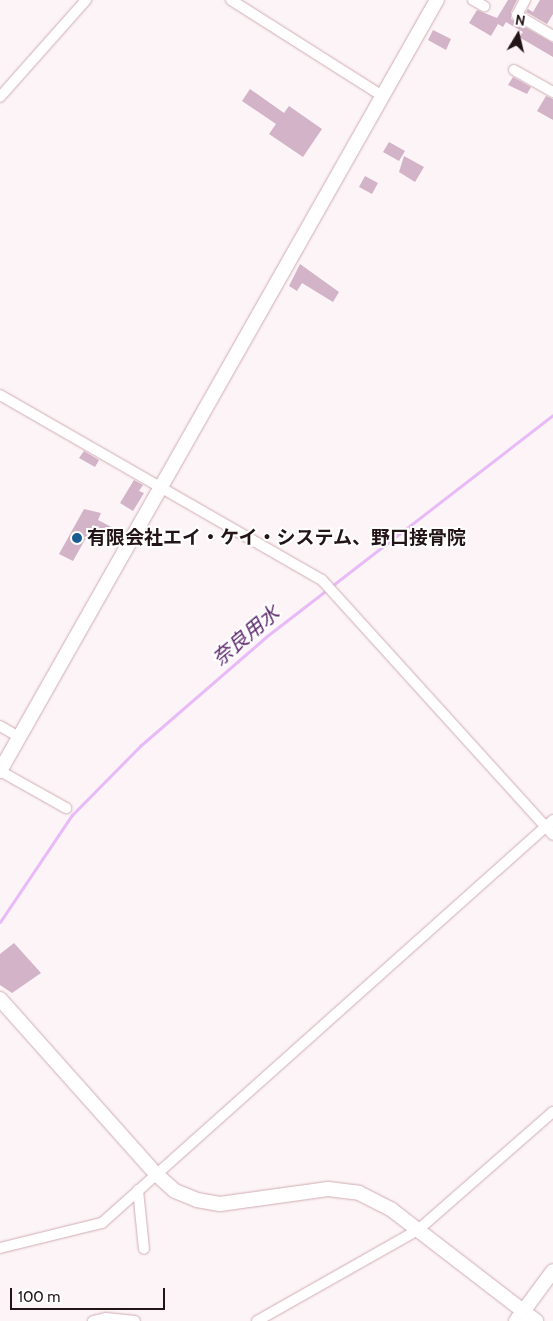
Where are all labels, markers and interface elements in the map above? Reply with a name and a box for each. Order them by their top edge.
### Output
north arrow [493,10,543,60]
text: N [514,11,527,30]
place label: 有限会社エイ・ケイ・システム、野口接骨院 [87,527,467,549]
marker: 有限会社エイ・ケイ・システム、野口接骨院 [71,532,83,544]
water label: 奈良用水 [208,601,284,671]
scale bar [12,1278,168,1310]
text: 100 m [18,1288,60,1306]

